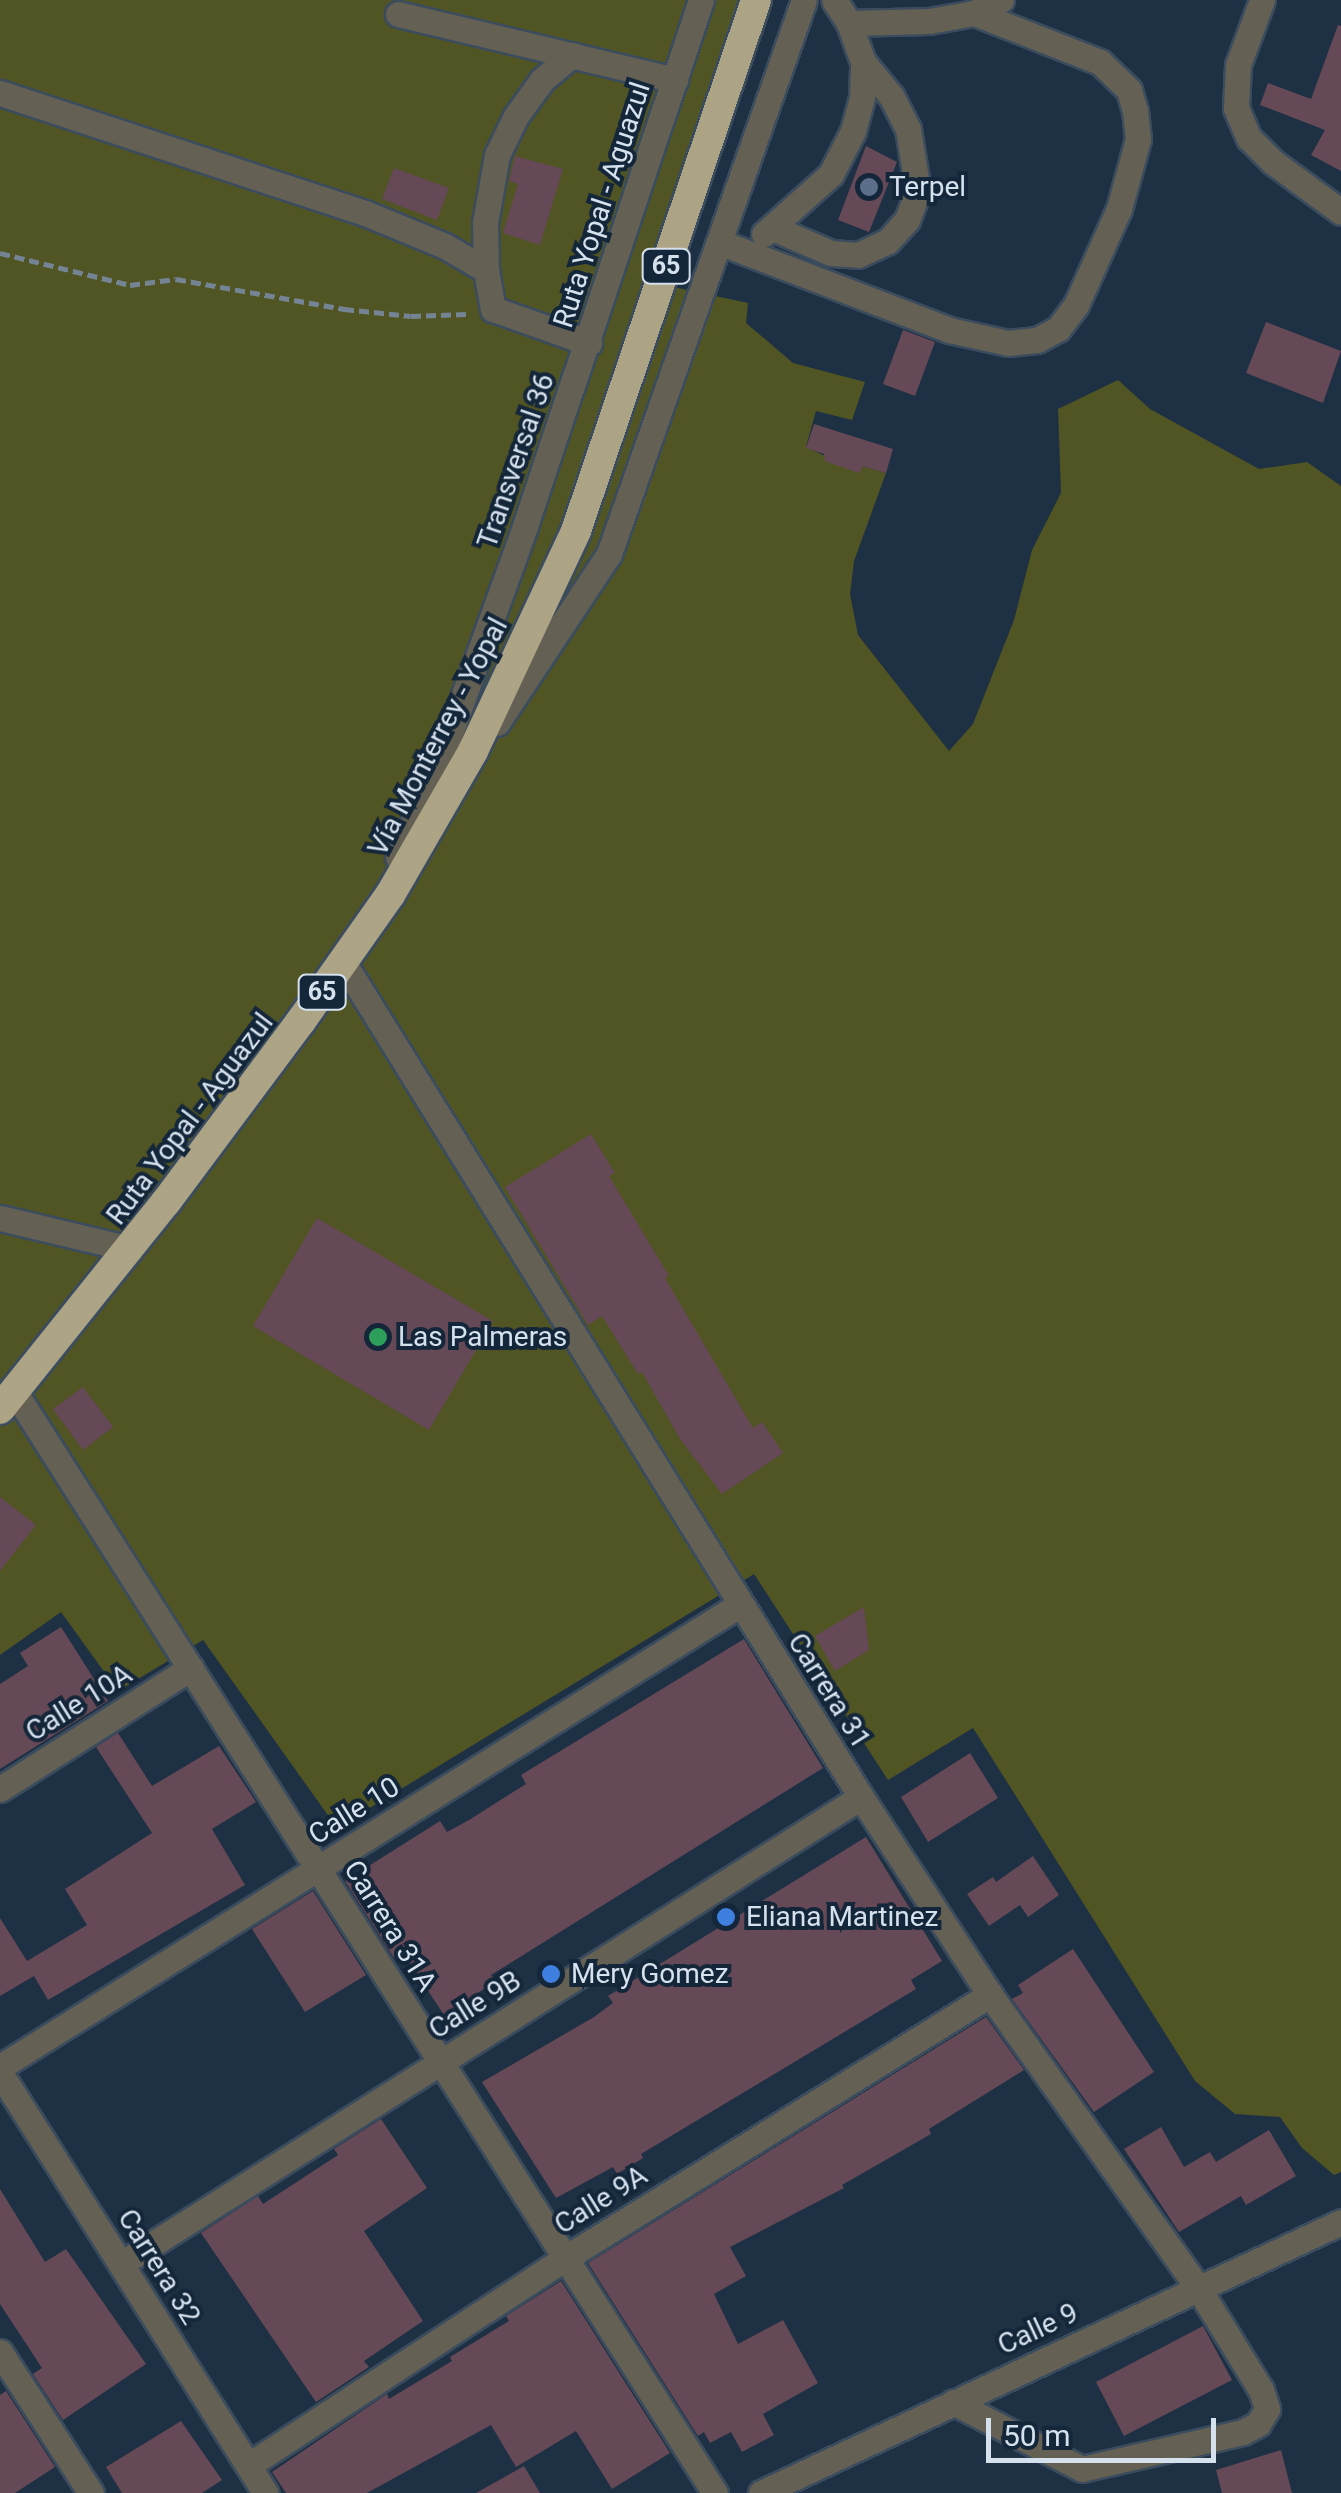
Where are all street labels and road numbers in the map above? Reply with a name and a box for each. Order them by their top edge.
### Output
street label: Ruta Yopal - Aguazul [546,78,658,332]
road number: 65 [641,246,691,286]
street label: Transversal 36 [470,369,562,553]
street label: Vía Monterrey - Yopal [361,612,515,862]
road number: 65 [297,972,347,1012]
street label: Ruta Yopal - Aguazul [100,1007,280,1231]
street label: Carrera 31 [780,1627,878,1755]
street label: Calle 10A [20,1657,138,1749]
street label: Calle 10 [303,1770,405,1852]
street label: Carrera 31A [337,1854,443,1998]
street label: Calle 9B [423,1964,527,2046]
street label: Calle 9A [548,2158,654,2242]
street label: Carrera 32 [110,2203,208,2331]
street label: Calle 9 [993,2296,1083,2362]

